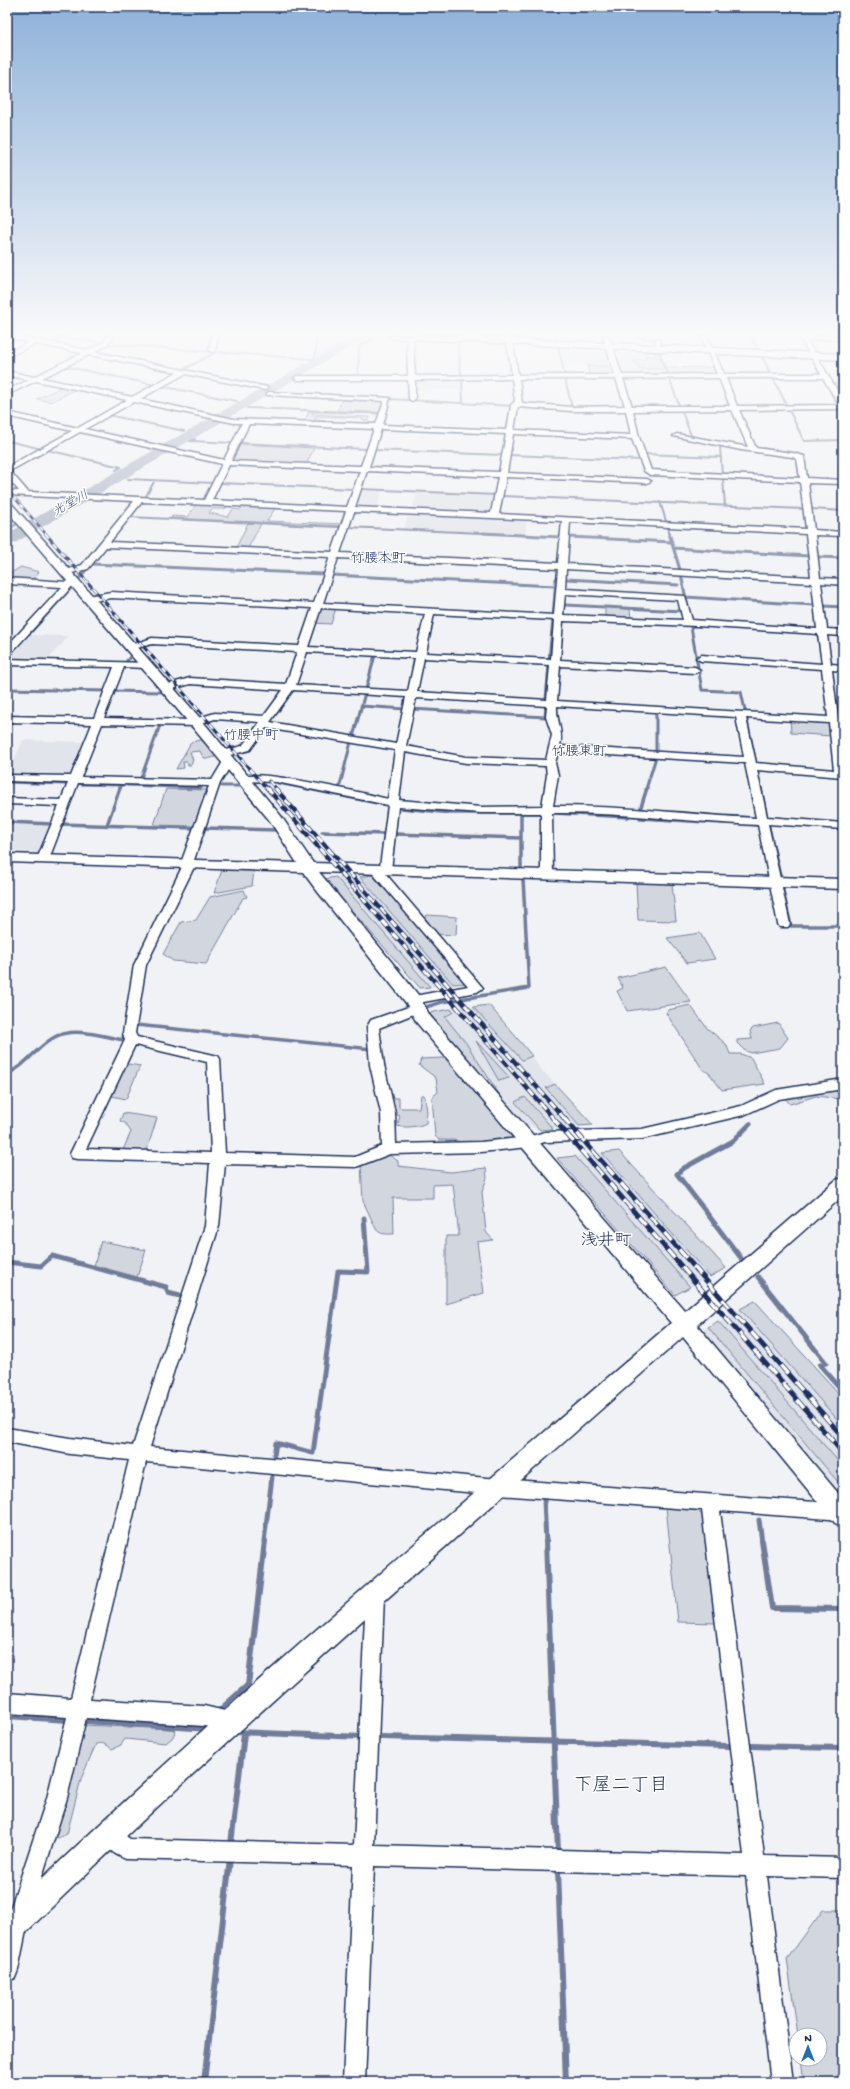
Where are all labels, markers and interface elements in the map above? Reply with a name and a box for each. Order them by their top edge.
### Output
water label: 光堂川 [50,487,92,520]
district label: 竹腰本町 [350,551,406,568]
district label: 竹腰中町 [223,728,279,745]
district label: 竹腰東町 [551,744,607,761]
district label: 浅井町 [581,1231,632,1252]
district label: 下屋二丁目 [573,1775,669,1798]
north arrow [788,2027,828,2067]
text: N [804,2033,812,2045]

